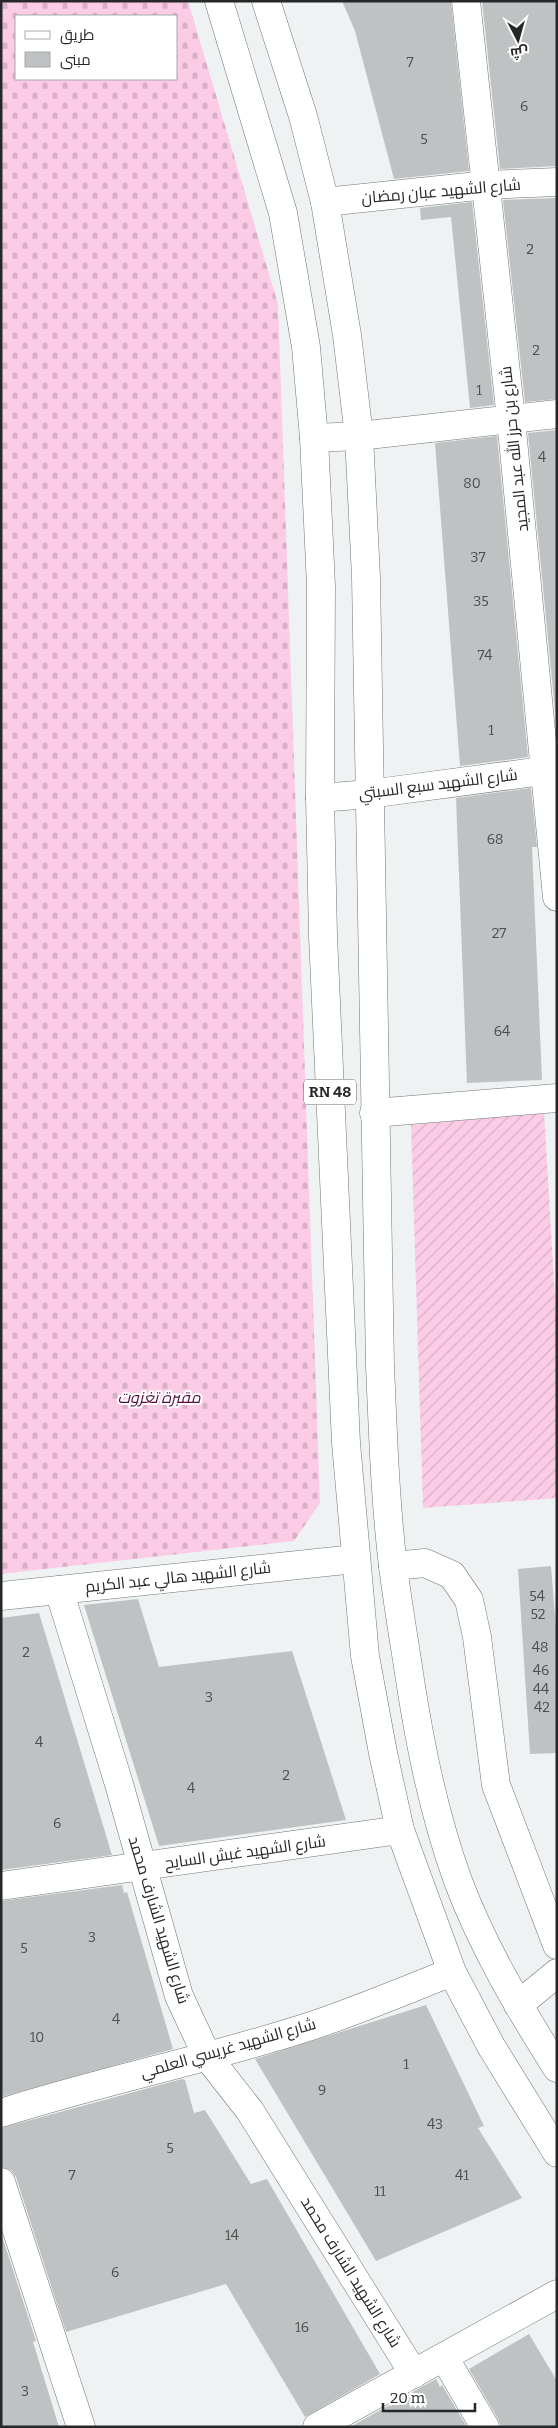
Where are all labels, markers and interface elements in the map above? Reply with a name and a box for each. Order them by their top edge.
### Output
legend [15,15,178,80]
north arrow [493,15,543,65]
text: طريق [60,26,94,45]
text: ش [509,43,529,62]
text: مبنى [60,51,91,70]
house number: 7 [406,54,414,71]
house number: 6 [520,98,528,115]
house number: 5 [420,131,428,148]
street label: شارع الشهيد عبان رمضان [361,175,522,209]
house number: 2 [526,241,534,258]
house number: 2 [532,342,540,359]
street label: شارع بن حرز الله عبد المجيد [495,365,534,533]
house number: 1 [476,382,482,399]
house number: 4 [538,449,546,466]
house number: 80 [463,475,481,492]
house number: 37 [470,549,486,566]
house number: 35 [473,593,489,610]
house number: 74 [477,647,493,664]
house number: 1 [488,722,494,739]
street label: شارع الشهيد سبع السبتي [358,765,519,807]
house number: 68 [487,831,503,848]
house number: 27 [492,925,506,942]
house number: 64 [494,1023,510,1040]
road number: RN 48 [304,1080,356,1104]
park label: مقبرة تغزوت [117,1388,201,1407]
street label: شارع الشهيد هالي عبد الكريم [84,1558,272,1600]
house number: 54 [529,1588,545,1605]
house number: 52 [531,1606,545,1623]
house number: 48 [532,1639,548,1656]
house number: 2 [22,1644,30,1661]
house number: 46 [533,1662,549,1679]
house number: 44 [533,1681,549,1698]
house number: 3 [205,1689,213,1706]
house number: 42 [534,1699,550,1716]
house number: 4 [35,1734,43,1751]
house number: 2 [282,1767,290,1784]
house number: 4 [187,1780,195,1797]
house number: 6 [53,1815,61,1832]
street label: شارع الشهيد غبش السايح [163,1831,327,1875]
street label: شارع الشهيد الشارف محمد [123,1834,194,2007]
house number: 3 [88,1929,96,1946]
house number: 5 [20,1940,28,1957]
house number: 4 [112,2011,120,2028]
street label: شارع الشهيد غريسي العلمي [138,2014,319,2086]
house number: 10 [30,2029,44,2046]
house number: 1 [403,2056,409,2073]
house number: 9 [318,2082,326,2099]
house number: 43 [427,2116,443,2133]
house number: 5 [166,2140,174,2157]
house number: 7 [68,2167,76,2184]
house number: 41 [455,2167,469,2184]
house number: 11 [374,2183,386,2200]
street label: شارع الشهيد الشارف محمد [295,2193,405,2352]
house number: 14 [225,2227,239,2244]
house number: 6 [111,2264,119,2281]
house number: 16 [295,2319,309,2336]
scale bar [383,2380,476,2412]
house number: 3 [21,2383,29,2400]
text: 20 m [390,2389,426,2407]

